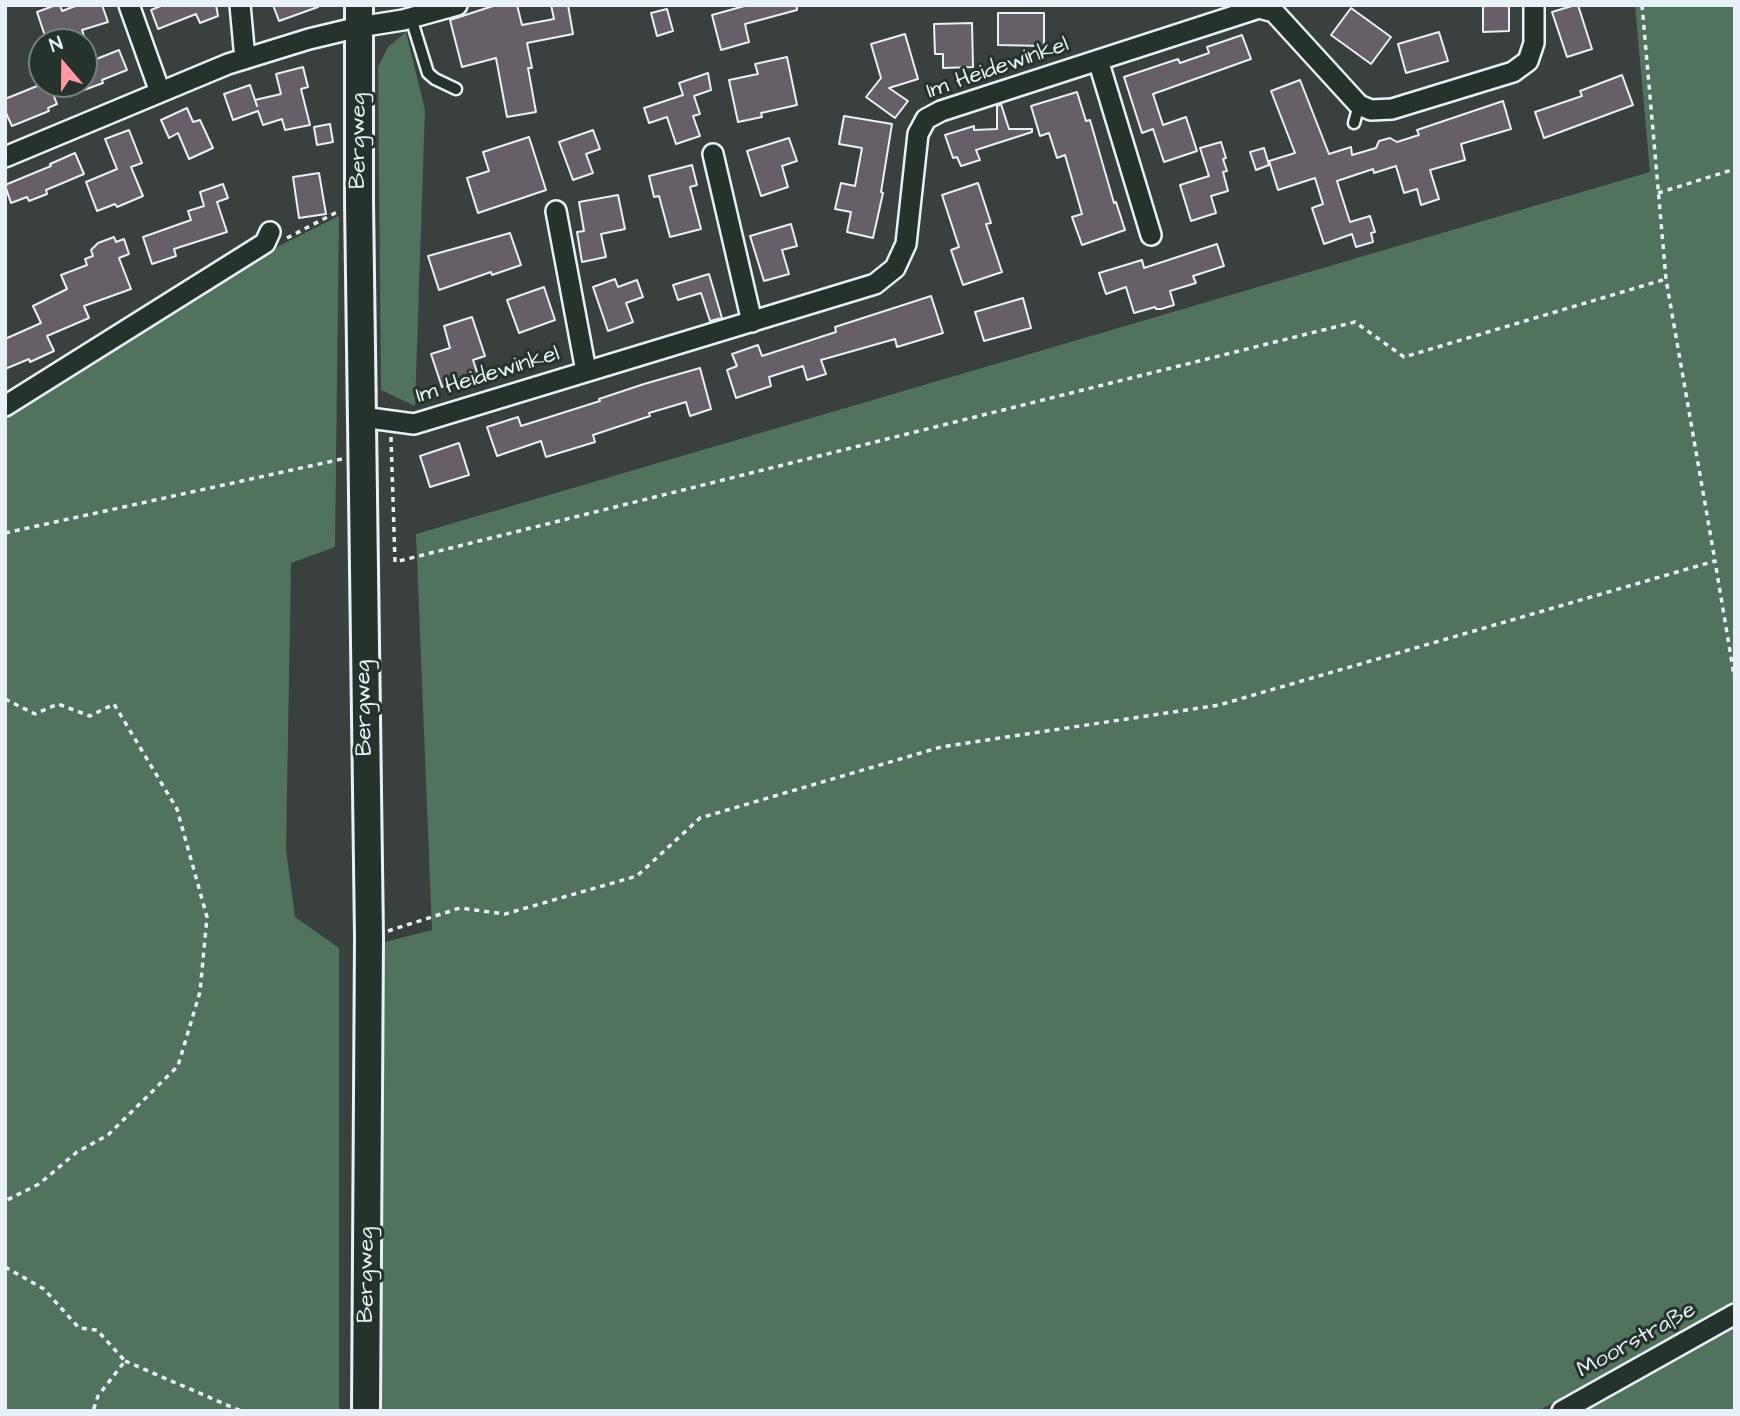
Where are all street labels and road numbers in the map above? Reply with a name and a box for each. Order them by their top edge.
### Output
street label: Im Heidewinkel [923,32,1073,106]
street label: Bergweg [345,93,373,189]
street label: Im Heidewinkel [413,341,563,411]
street label: Bergweg [350,660,380,756]
street label: Bergweg [353,1227,381,1323]
street label: Moorstraße [1573,1297,1701,1385]

